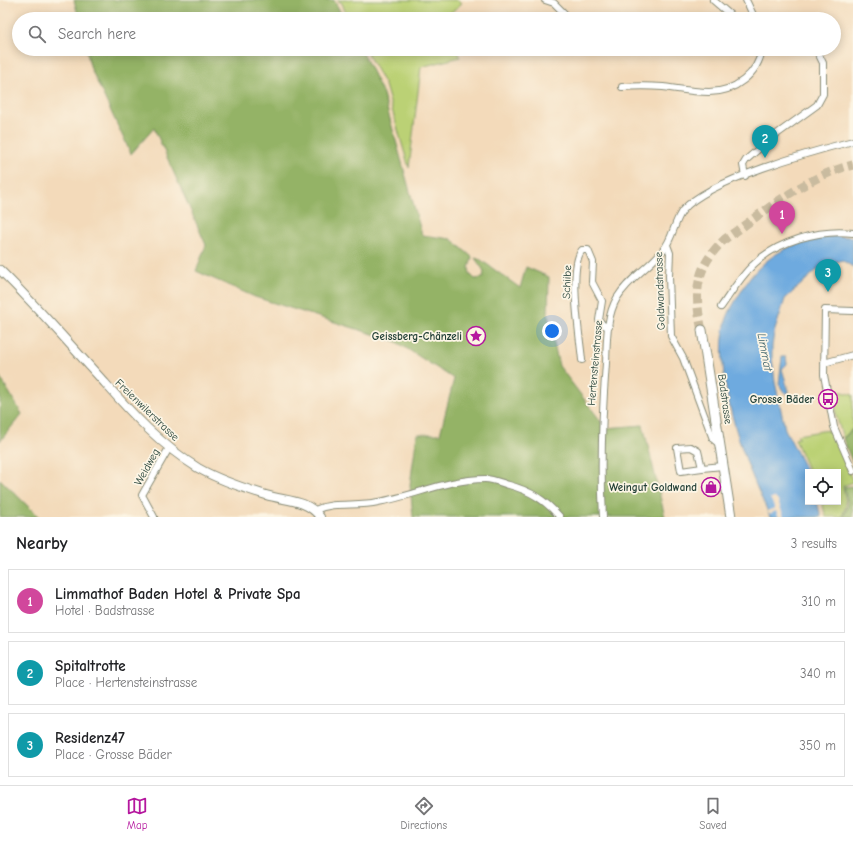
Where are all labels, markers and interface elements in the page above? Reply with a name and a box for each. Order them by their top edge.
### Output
search box [12,12,841,56]
icon: search [26,23,48,45]
text: Search here [58,25,136,43]
pin: 2 [752,125,778,158]
pin: 1 [769,201,795,234]
street label: Goldwandstrasse [652,251,668,330]
pin: 3 [815,259,841,292]
street label: Schiibe [560,264,574,299]
street label: Hertensteinstrasse [585,319,605,406]
your location [542,321,562,341]
place icon: Geissberg-Chänzeli [465,325,487,347]
place label: Geissberg-Chänzeli [372,330,462,343]
water label: Limmat [754,332,776,373]
street label: Badstrasse [715,373,735,425]
street label: Freienwilerstrasse [112,376,182,444]
bus stop icon: Grosse Bäder [817,388,839,410]
place label: Grosse Bäder [750,393,815,406]
street label: Weidweg [132,446,162,488]
map controls [805,469,841,505]
button: locate [805,469,841,505]
shop icon: Weingut Goldwand [700,476,722,498]
place label: Weingut Goldwand [609,481,697,494]
text: Nearby [16,534,67,553]
text: 3 results [791,536,837,551]
text: Limmathof Baden Hotel & Private Spa [55,585,301,603]
text: 1 [27,594,33,609]
text: 310 m [801,594,836,609]
text: Hotel · Badstrasse [55,603,155,618]
text: Spitaltrotte [55,657,126,675]
text: 2 [27,666,33,681]
text: 340 m [800,666,836,681]
text: Place · Hertensteinstrasse [55,675,197,690]
text: Residenz47 [55,729,125,747]
text: 3 [27,738,33,753]
text: 350 m [799,738,836,753]
text: Place · Grosse Bäder [55,747,172,762]
tab: Map [126,795,148,832]
tab: Directions [400,795,447,832]
tab: Saved [699,795,727,832]

